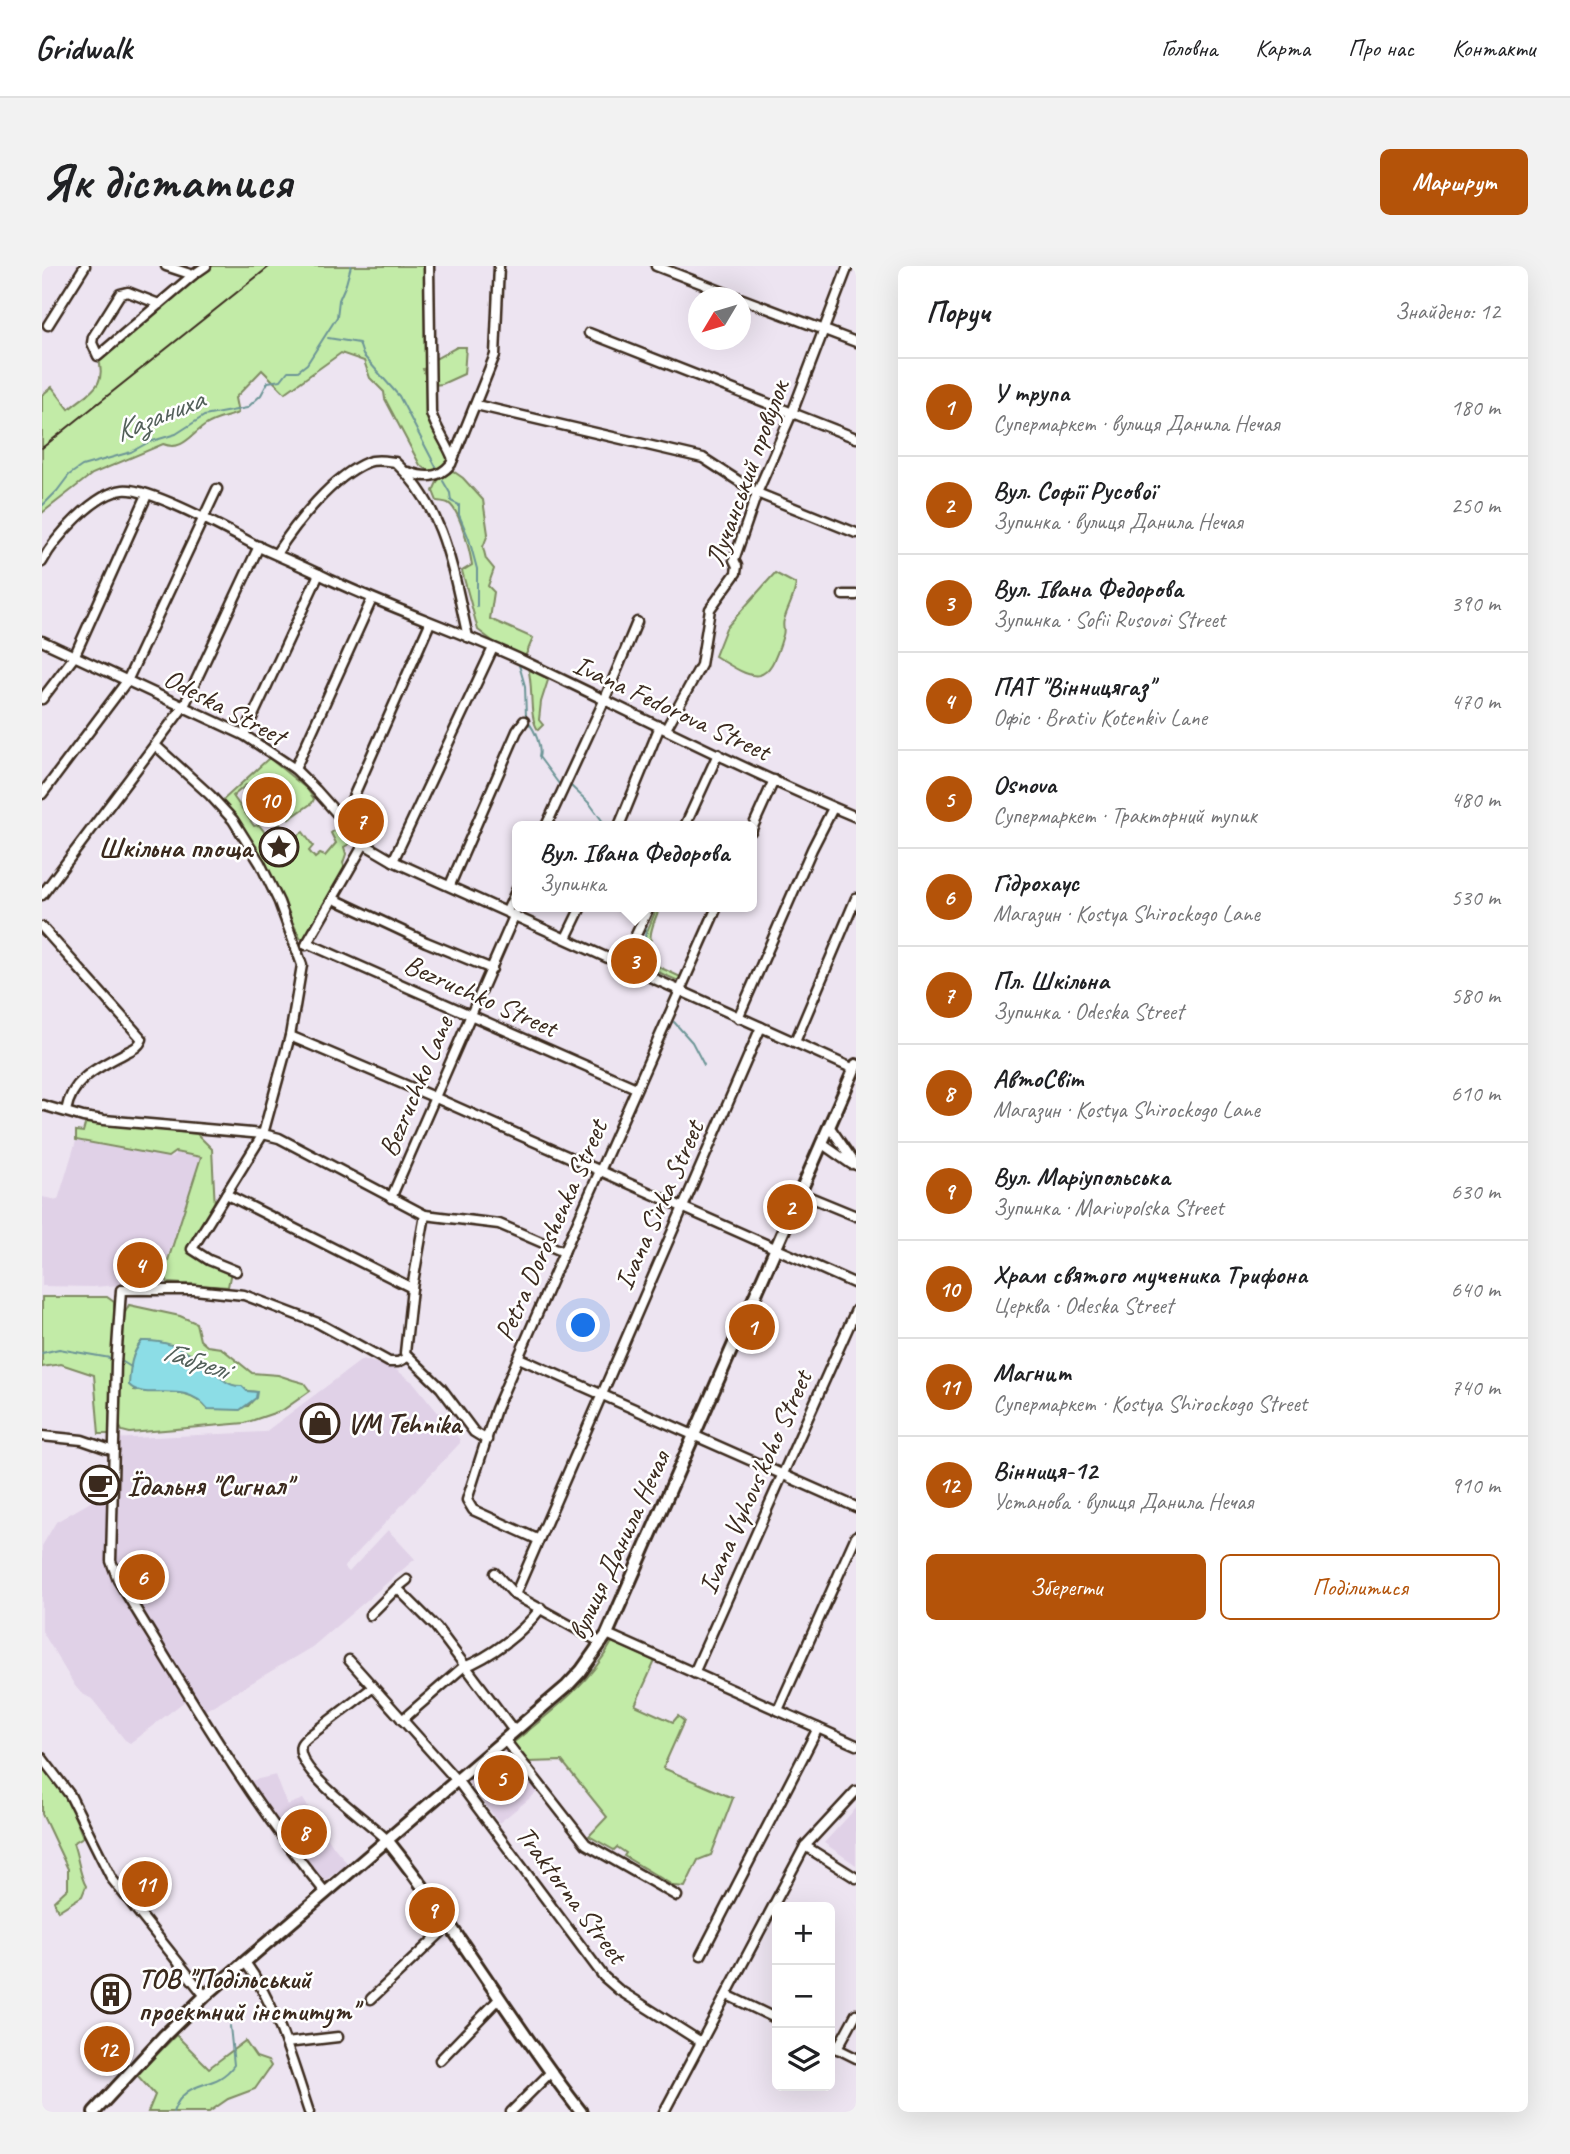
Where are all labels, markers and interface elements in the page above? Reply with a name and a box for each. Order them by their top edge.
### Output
text: Gridwalk [35,27,132,69]
text: Головна [1161,33,1217,63]
text: Карта [1255,33,1310,63]
text: Про нас [1348,33,1414,63]
text: Контакти [1452,33,1535,63]
button: Маршрут [1380,149,1528,215]
text: Як дістатися [42,151,292,213]
north arrow [688,287,751,350]
text: Поруч [926,293,990,331]
text: Знайдено: 12 [1395,297,1500,326]
street label: Лучанський провулок [697,373,797,571]
text: У трупа [993,376,1069,409]
water label: Казаниха [109,379,212,450]
text: 1 [944,393,954,422]
text: 180 m [1451,393,1500,422]
text: Супермаркет · вулиця Данила Нечая [993,409,1279,438]
text: Вул. Софії Русової [993,474,1155,507]
text: 2 [944,491,954,520]
text: 250 m [1451,491,1500,520]
text: Зупинка · вулиця Данила Нечая [993,507,1243,536]
text: Вул. Івана Федорова [993,572,1183,605]
text: 3 [944,589,954,618]
text: 390 m [1451,589,1500,618]
text: Зупинка · Sofii Rusovoi Street [993,605,1225,634]
street label: Ivana Fedorova Street [568,647,778,769]
street label: Odeska Street [158,660,295,755]
text: ПАТ "Вінницягаз" [993,670,1154,703]
text: 4 [944,687,954,716]
text: 470 m [1451,687,1500,716]
text: Офіс · Brativ Kotenkiv Lane [993,703,1207,732]
text: Osnova [993,768,1056,801]
pin: 10 [246,774,292,826]
text: 5 [944,785,954,814]
text: 480 m [1451,785,1500,814]
pin: 7 [338,795,384,847]
text: Супермаркет · Тракторний тупик [993,801,1257,830]
popup [512,821,757,912]
place icon: Шкільна площа [258,826,300,868]
place label: Шкільна площа [98,830,255,865]
text: Вул. Івана Федорова [540,836,729,869]
text: Гідрохаус [993,866,1079,899]
text: Зупинка [540,869,606,898]
text: 6 [944,883,954,912]
text: 530 m [1451,883,1500,912]
text: Магазин · Kostya Shirockogo Lane [993,899,1260,928]
pin: 3 [611,935,657,987]
street label: Bezruchko Street [399,946,565,1046]
text: Пл. Шкільна [993,964,1109,997]
text: 7 [944,981,954,1010]
text: 580 m [1451,981,1500,1010]
text: Зупинка · Odeska Street [993,997,1184,1026]
street label: Bezruchko Lane [370,1009,461,1162]
text: АвтоСвіт [993,1062,1083,1095]
text: 8 [944,1079,954,1108]
text: 610 m [1451,1079,1500,1108]
text: Магазин · Kostya Shirockogo Lane [993,1095,1260,1124]
street label: Petra Doroshenka Street [486,1112,616,1346]
street label: Ivana Sirka Street [606,1113,712,1295]
text: Вул. Маріупольська [993,1160,1170,1193]
text: 9 [944,1177,954,1206]
text: 630 m [1451,1177,1500,1206]
pin: 2 [767,1181,813,1233]
text: Зупинка · Mariupolska Street [993,1193,1224,1222]
pin: 4 [117,1239,163,1291]
text: Храм святого мученика Трифона [993,1258,1307,1291]
text: 10 [939,1275,959,1304]
text: 640 m [1451,1275,1500,1304]
text: Церква · Odeska Street [993,1291,1173,1320]
pin: 1 [729,1301,775,1353]
your location [566,1308,600,1342]
water label: Габрелі [159,1332,240,1391]
text: Магнит [993,1356,1072,1389]
street label: Ivana Vyhovs'koho Street [689,1363,821,1599]
text: 11 [939,1373,959,1402]
text: 740 m [1451,1373,1500,1402]
text: Супермаркет · Kostya Shirockogo Street [993,1389,1307,1418]
shop icon: VM Tehnika [299,1402,341,1444]
place label: VM Tehnika [347,1406,463,1441]
street label: вулиця Данила Нечая [559,1443,679,1645]
text: Вінниця-12 [993,1454,1097,1487]
cafe icon: Їдальня "Сигнал" [79,1464,121,1506]
place label: Їдальня "Сигнал" [127,1468,298,1503]
text: 12 [939,1471,959,1500]
text: 910 m [1451,1471,1500,1500]
text: Установа · вулиця Данила Нечая [993,1487,1253,1516]
pin: 6 [119,1551,165,1603]
button: Зберегти [926,1554,1206,1620]
button: Поділитися [1220,1554,1500,1620]
pin: 5 [478,1752,524,1804]
pin: 8 [281,1806,327,1858]
street label: Traktorna Street [508,1818,636,1972]
pin: 11 [122,1858,168,1910]
pin: 9 [409,1884,455,1936]
map controls [772,1902,835,2091]
button: + [772,1902,835,1965]
place label: ТОВ "Подільський проектний інститут" [138,1961,364,2029]
button: − [772,1965,835,2028]
building icon: ТОВ "Подільський проектний інститут" [90,1973,132,2015]
pin: 12 [84,2023,130,2075]
button: layers [772,2028,835,2091]

